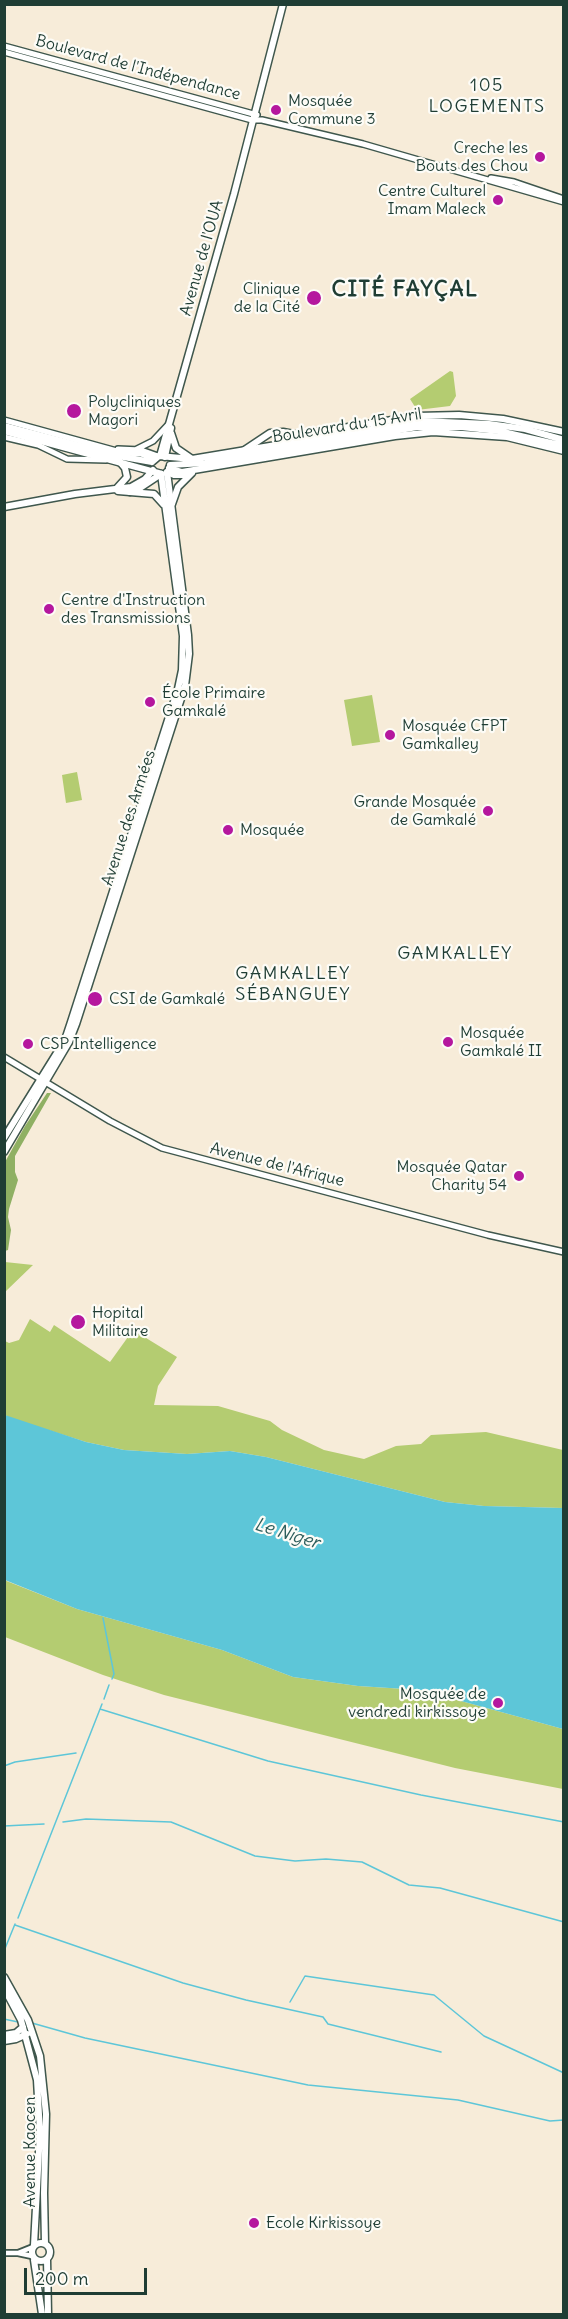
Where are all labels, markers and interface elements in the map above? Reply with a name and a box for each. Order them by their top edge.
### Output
street label: Boulevard de l'Indépendance [34,31,242,105]
district label: 105 LOGEMENTS [428,75,546,118]
place label: Mosquée Commune 3 [288,91,375,129]
marker: Mosquée Commune 3 [269,103,283,117]
place label: Creche les Bouts des Chou [416,138,528,176]
marker: Creche les Bouts des Chou [533,150,547,164]
place label: Centre Culturel Imam Maleck [378,181,486,219]
marker: Centre Culturel Imam Maleck [491,193,505,207]
street label: Avenue de l'OUA [176,198,228,318]
district label: CITÉ FAYÇAL [332,277,478,303]
place label: Clinique de la Cité [234,279,300,317]
marker: Clinique de la Cité [305,289,323,307]
place label: Polycliniques Magori [88,392,181,430]
marker: Polycliniques Magori [65,402,83,420]
street label: Boulevard du 15 Avril [271,405,423,447]
place label: Centre d'Instruction des Transmissions [61,590,205,628]
marker: Centre d'Instruction des Transmissions [42,602,56,616]
place label: École Primaire Gamkalé [162,683,265,721]
marker: École Primaire Gamkalé [143,695,157,709]
place label: Mosquée CFPT Gamkalley [402,716,508,754]
marker: Mosquée CFPT Gamkalley [383,728,397,742]
street label: Avenue des Armées [98,748,160,888]
place label: Grande Mosquée de Gamkalé [353,792,476,830]
marker: Grande Mosquée de Gamkalé [481,804,495,818]
place label: Mosquée [240,820,304,840]
marker: Mosquée [221,823,235,837]
district label: GAMKALLEY [397,943,513,965]
district label: GAMKALLEY SÉBANGUEY [235,963,351,1006]
place label: CSI de Gamkalé [109,989,225,1009]
marker: CSI de Gamkalé [86,990,104,1008]
place label: Mosquée Gamkalé II [460,1023,542,1061]
place label: CSP Intelligence [40,1034,157,1054]
marker: Mosquée Gamkalé II [441,1035,455,1049]
marker: CSP Intelligence [21,1037,35,1051]
street label: Avenue de l'Afrique [208,1139,346,1191]
place label: Mosquée Qatar Charity 54 [396,1157,507,1195]
marker: Mosquée Qatar Charity 54 [512,1169,526,1183]
place label: Hopital Militaire [92,1303,148,1341]
marker: Hopital Militaire [69,1313,87,1331]
water label: Le Niger [252,1514,322,1554]
place label: Mosquée de vendredi kirkissoye [348,1684,486,1722]
marker: Mosquée de vendredi kirkissoye [491,1696,505,1710]
street label: Avenue Kaocen [20,2096,40,2208]
place label: Ecole Kirkissoye [266,2213,381,2233]
marker: Ecole Kirkissoye [247,2216,261,2230]
scale bar [27,2256,150,2294]
text: 200 m [35,2267,89,2290]

